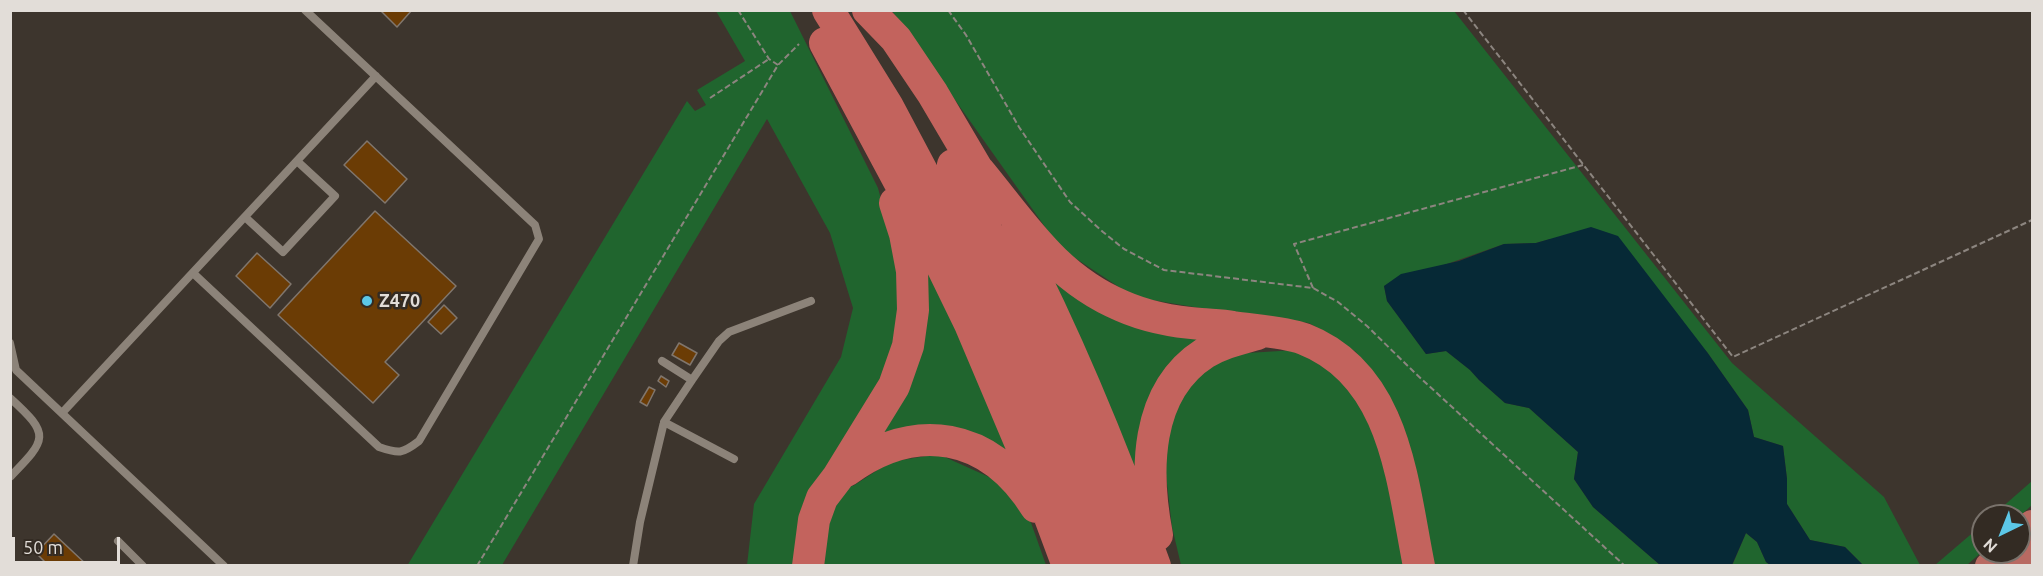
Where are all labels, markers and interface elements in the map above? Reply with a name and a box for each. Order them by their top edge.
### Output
place label: Z470 [379,290,420,312]
marker: Z470 [360,294,374,308]
north arrow [1971,504,2031,564]
scale bar [15,525,123,563]
text: N [1980,535,2001,556]
text: 50 m [23,537,63,557]

